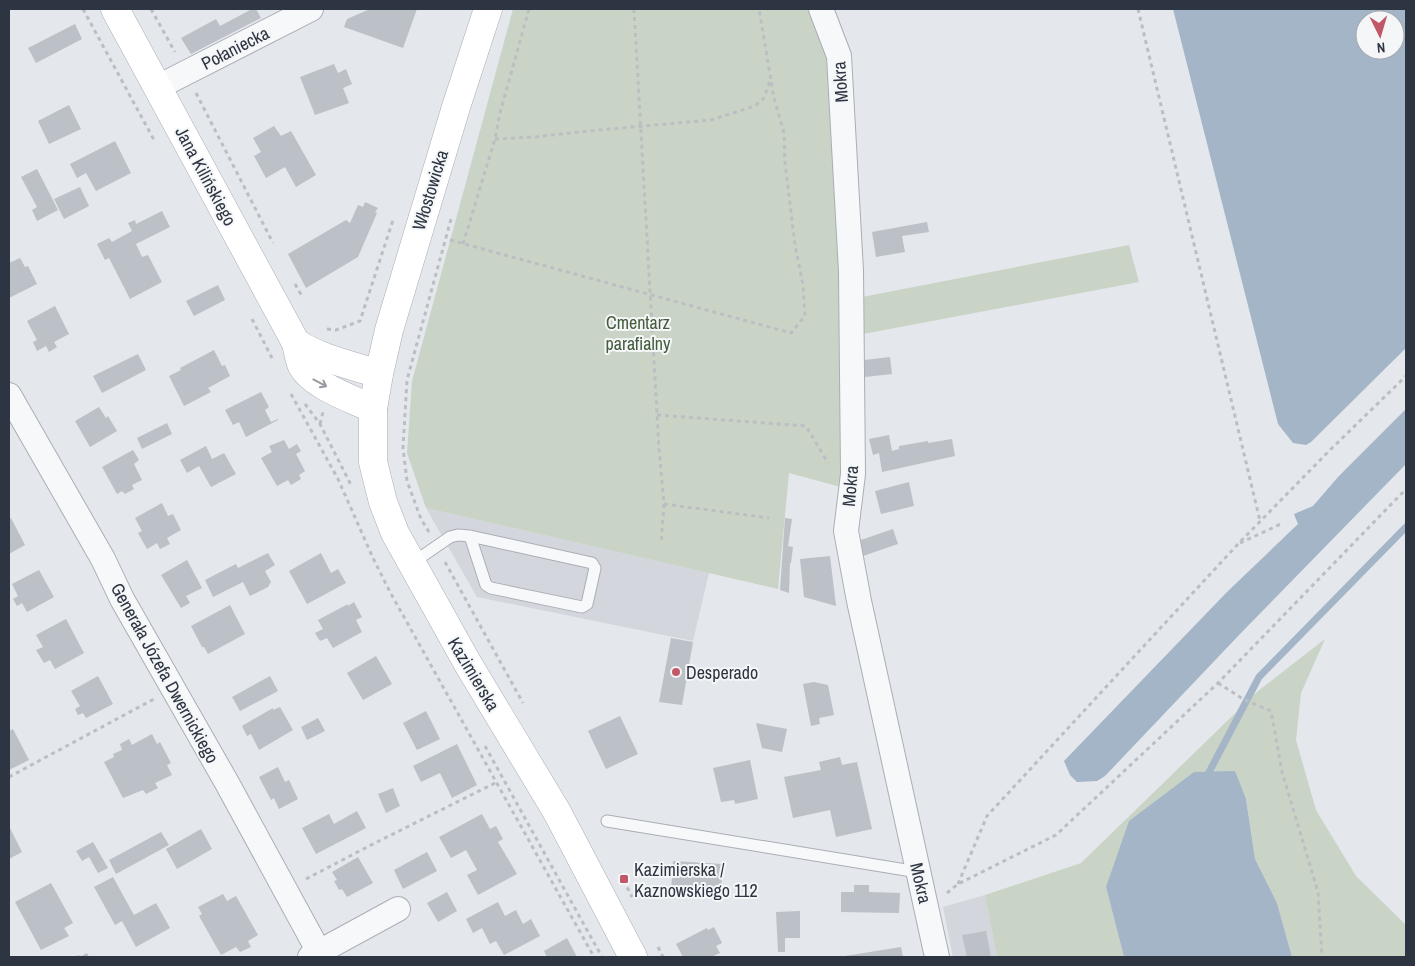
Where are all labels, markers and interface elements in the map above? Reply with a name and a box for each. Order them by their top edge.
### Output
north arrow [1355,10,1405,60]
street label: Połaniecka [197,20,273,76]
text: N [1376,39,1386,57]
street label: Mokra [826,61,854,103]
street label: Jana Kilińskiego [169,122,243,230]
street label: Włostowicka [406,147,454,233]
park label: Cmentarz parafialny [606,310,671,356]
one-way arrow [312,378,327,388]
street label: Mokra [836,464,864,508]
street label: Generała Józefa Dwernickiego [105,578,225,768]
street label: Kazimierska [442,632,506,716]
place label: Desperado [686,660,758,685]
marker: Desperado [670,666,682,678]
place label: Kazimierska / Kaznowskiego 112 [634,857,758,903]
street label: Mokra [904,860,938,906]
marker: Kazimierska / Kaznowskiego 112 [618,873,630,885]

